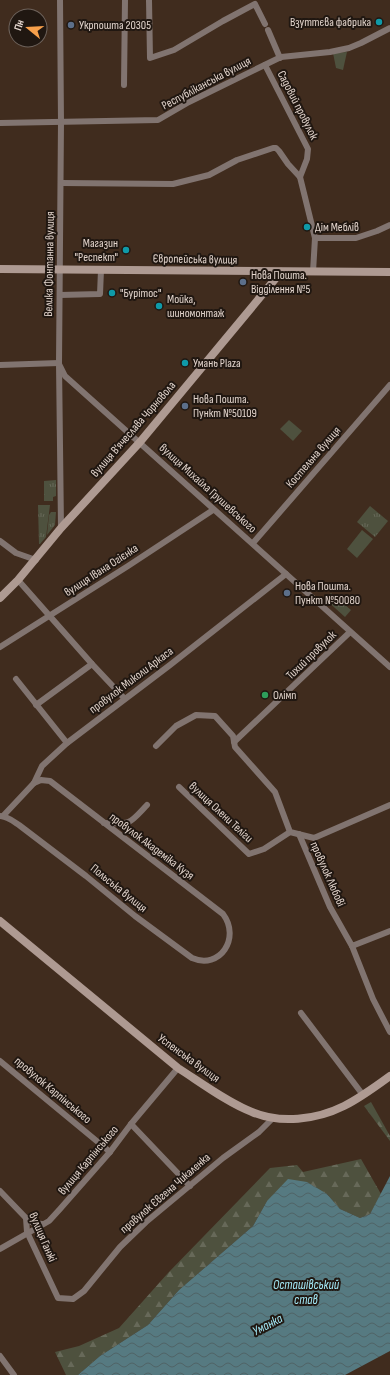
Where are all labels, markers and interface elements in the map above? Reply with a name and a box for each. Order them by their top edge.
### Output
north arrow [8,8,48,48]
place label: Взуттєва фабрика [290,15,371,30]
marker: Взуттєва фабрика [374,17,384,27]
text: Пн [11,18,27,32]
place label: Укрпошта 20305 [79,18,151,33]
marker: Укрпошта 20305 [66,20,76,30]
street label: Республіканська вулиця [159,53,254,113]
street label: Садовий провулок [274,68,322,143]
street label: Велика Фонтанна вулиця [41,211,58,317]
place label: Дім Меблів [315,220,359,235]
marker: Дім Меблів [302,222,312,232]
place label: Магазин "Респект" [75,236,118,265]
marker: Магазин "Респект" [121,245,131,255]
street label: Європейська вулиця [153,251,238,268]
place label: Нова Пошта. Відділення №5 [251,268,310,297]
marker: Нова Пошта. Відділення №5 [238,277,248,287]
place label: "Бурітос" [120,286,161,301]
marker: "Бурітос" [107,288,117,298]
place label: Мойка, шиномонтаж [167,292,225,321]
marker: Мойка, шиномонтаж [154,301,164,311]
place label: Умань Plaza [193,356,241,371]
marker: Умань Plaza [180,358,190,368]
street label: вулиця В’ячеслава Чорновола [88,378,179,480]
place label: Нова Пошта. Пункт №50109 [193,392,257,421]
marker: Нова Пошта. Пункт №50109 [180,401,190,411]
street label: Костельна вулиця [283,423,344,491]
street label: вулиця Михайла Грушевського [156,441,260,536]
street label: вулиця Івана Огієнка [61,541,141,600]
place label: Нова Пошта. Пункт №50080 [295,579,360,608]
marker: Нова Пошта. Пункт №50080 [282,588,292,598]
street label: Тихий провулок [283,627,340,683]
street label: провулок Миколи Аркаса [86,644,177,717]
place label: Олімп [273,688,296,703]
marker: Олімп [260,690,270,700]
street label: вулиця Олени Теліги [186,779,256,846]
street label: провулок Академіка Кузя [106,810,197,883]
street label: провулок Любові [307,839,349,909]
street label: Польська вулиця [87,861,150,916]
street label: Успенська вулиця [155,1031,223,1086]
street label: провулок Карпінського [11,1054,94,1127]
street label: вулиця Карпінського [55,1123,122,1198]
street label: провулок Євгена Чикаленка [117,1150,214,1237]
street label: вулиця Ганжі [25,1210,60,1264]
water label: Осташівський став [273,1277,340,1308]
water label: Уманка [250,1310,286,1339]

